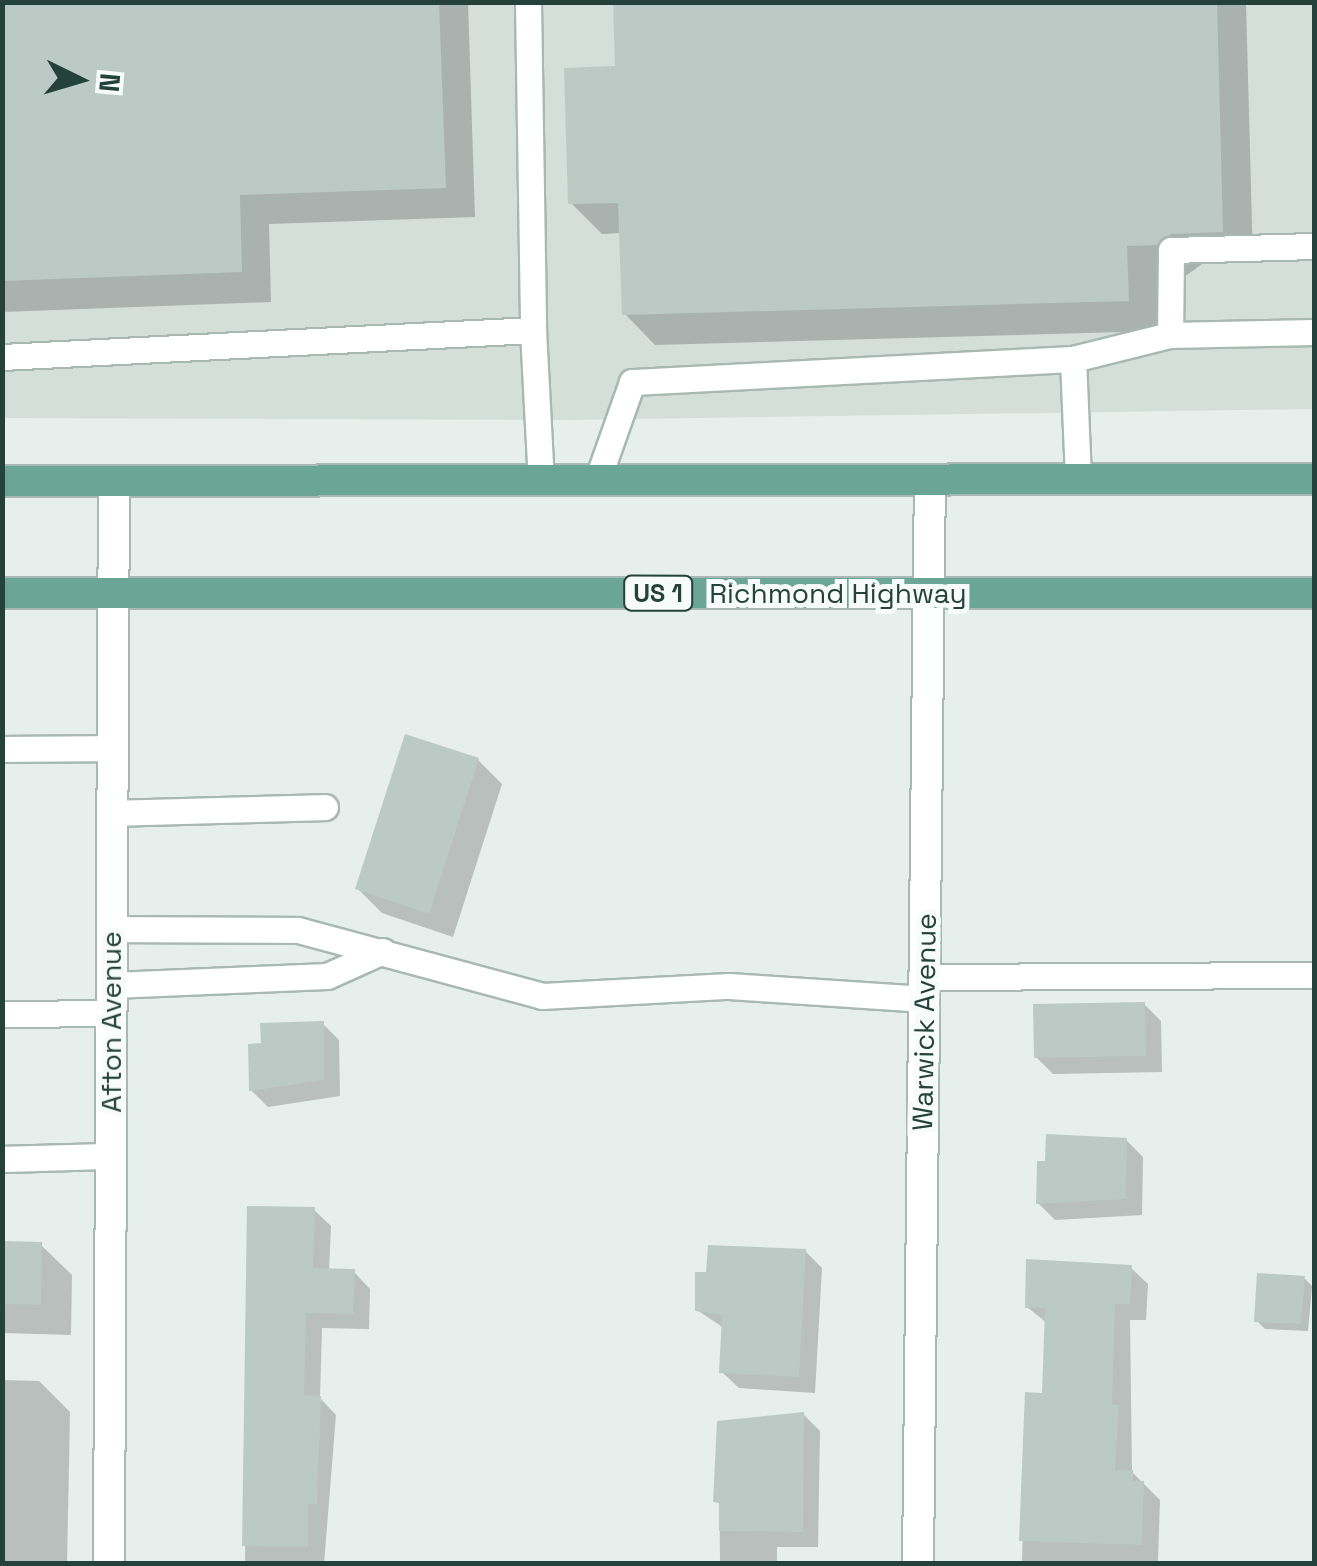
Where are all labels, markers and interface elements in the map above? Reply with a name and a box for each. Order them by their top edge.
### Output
north arrow [30,30,130,130]
text: N [91,72,129,94]
road number: US 1 [623,573,693,613]
street label: Richmond Highway [709,576,967,610]
street label: Warwick Avenue [905,913,943,1131]
street label: Afton Avenue [94,931,128,1113]

